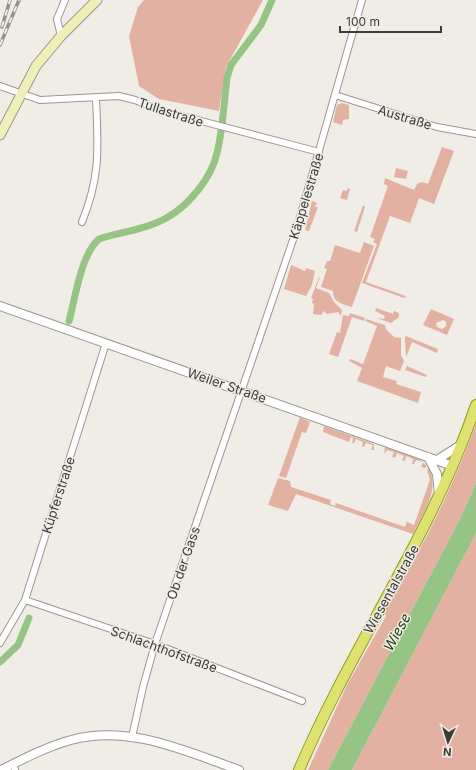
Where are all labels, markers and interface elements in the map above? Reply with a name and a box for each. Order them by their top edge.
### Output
scale bar [340,8,441,34]
text: 100 m [346,14,380,29]
street label: Tullastraße [136,94,206,130]
street label: Austraße [376,101,434,133]
street label: Käppelestraße [285,151,327,241]
street label: Weiler Straße [185,364,269,406]
street label: Küpferstraße [38,455,78,535]
street label: Ob der Gass [163,524,203,602]
street label: Wiesentalstraße [360,542,422,636]
water label: Wiese [380,610,414,654]
street label: Schlachthofstraße [109,622,219,676]
north arrow [428,722,468,762]
text: N [443,745,452,759]

